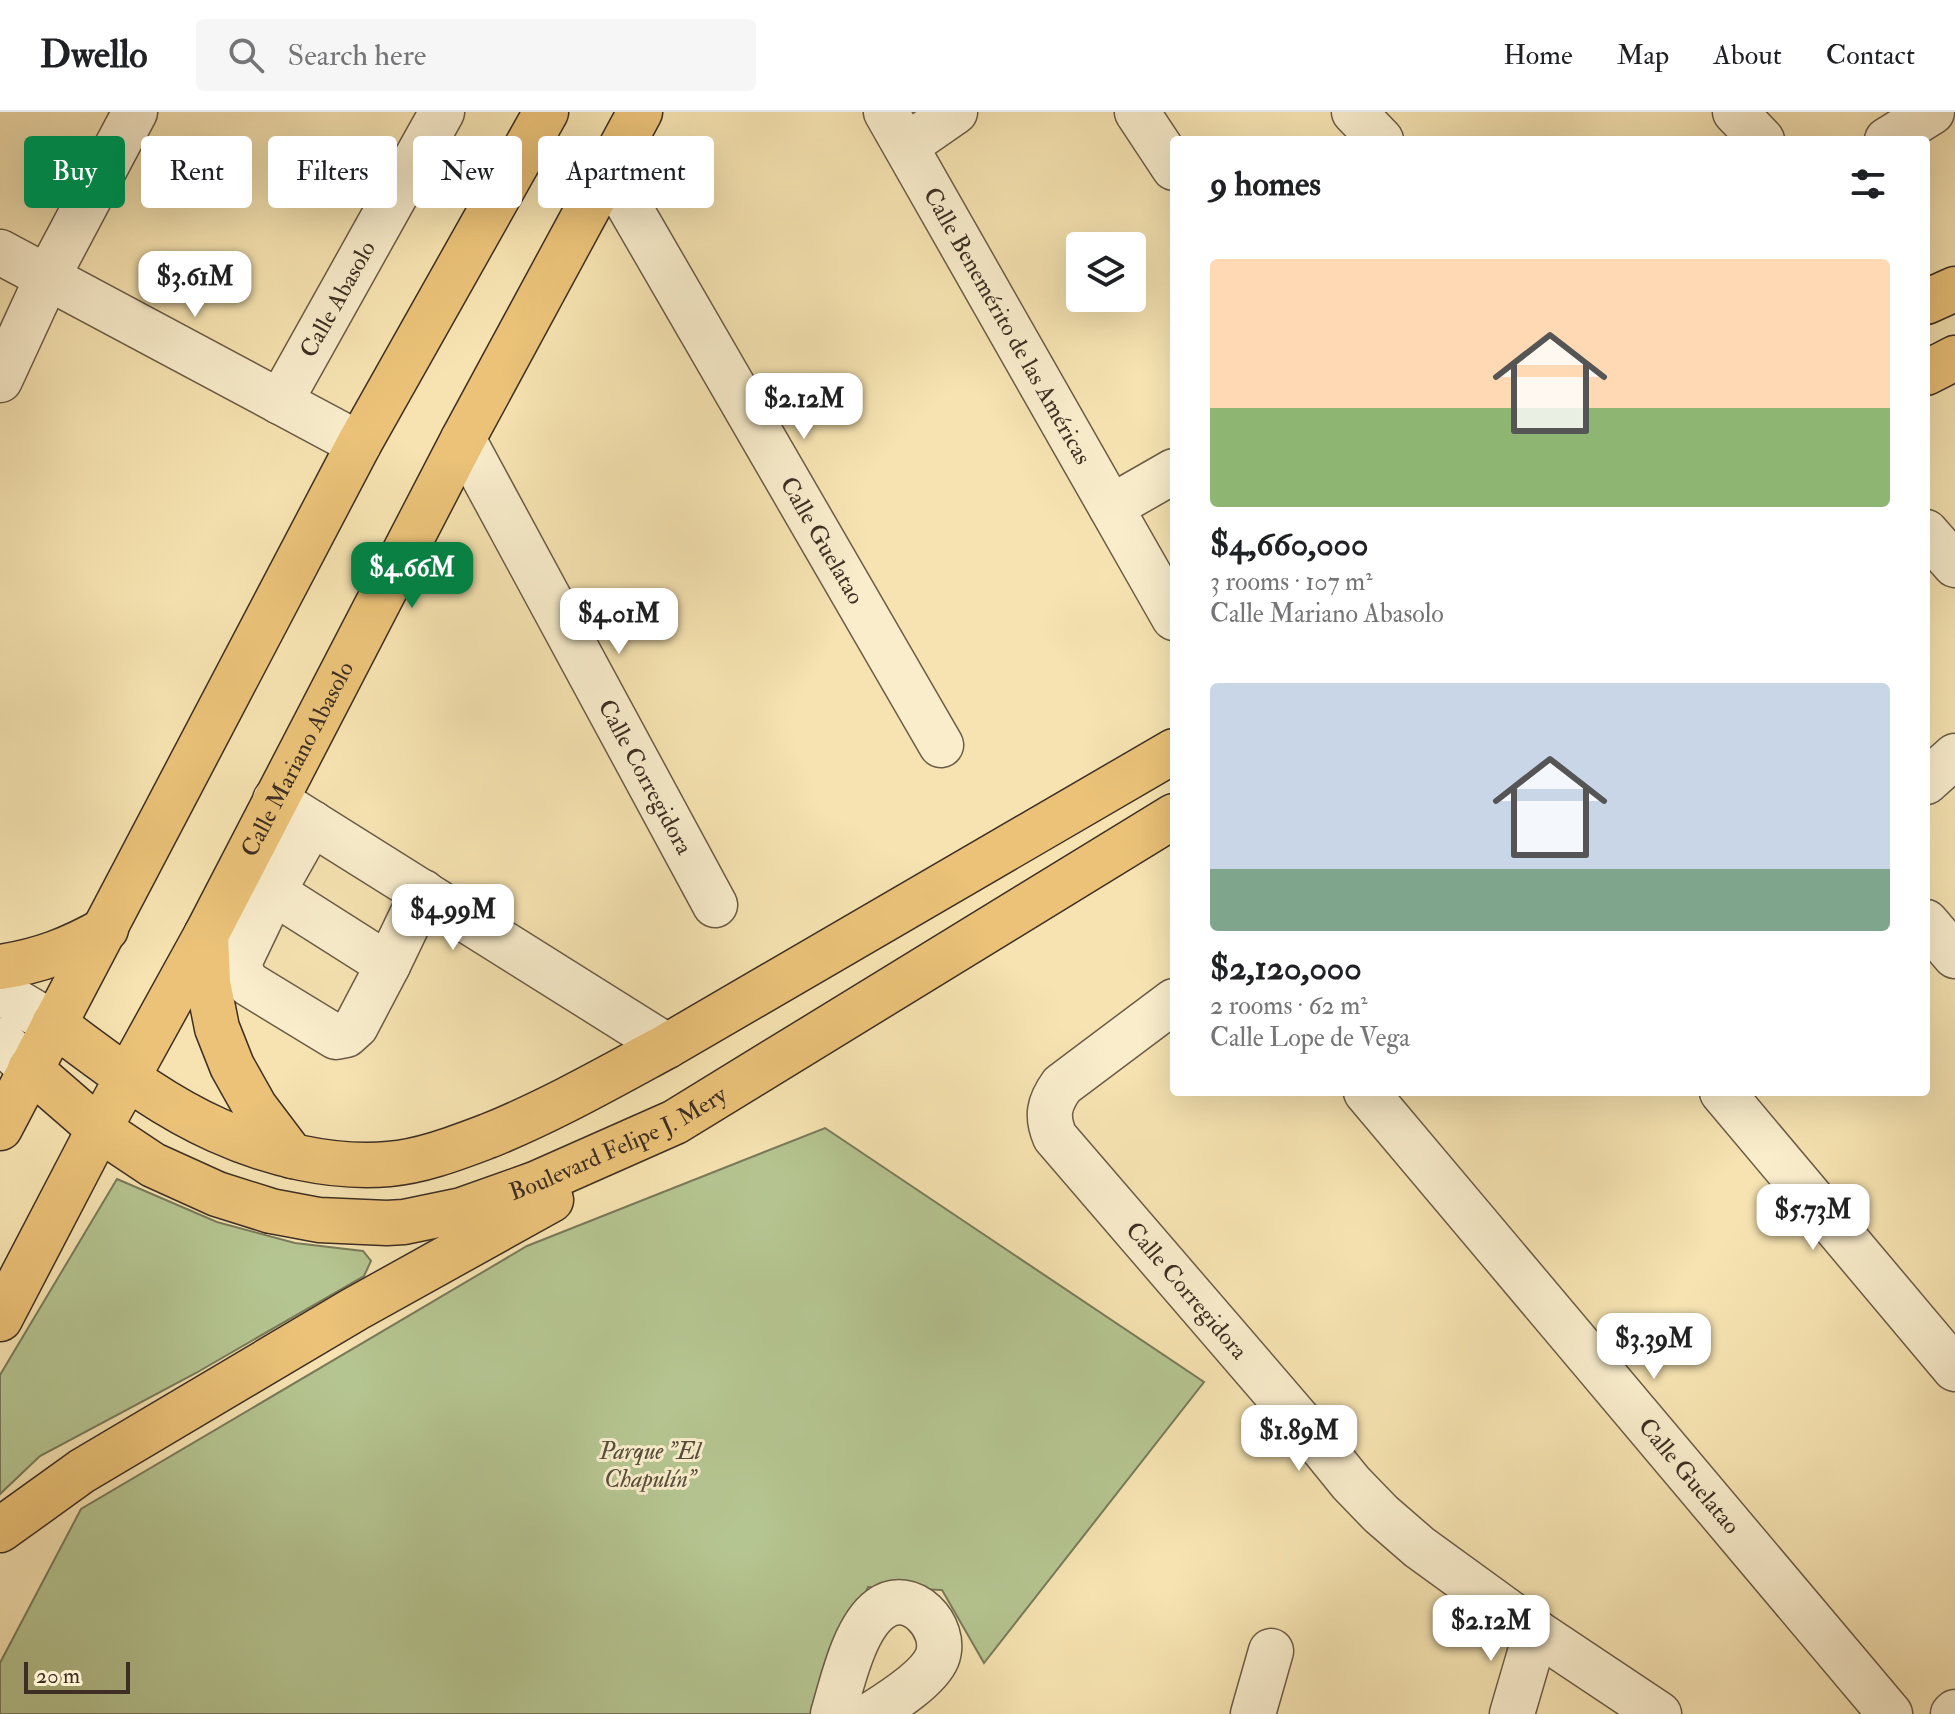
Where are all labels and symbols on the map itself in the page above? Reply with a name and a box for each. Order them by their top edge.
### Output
street label: Calle Benemérito de las Américas [917,182,1099,470]
street label: Calle Abasolo [293,235,383,363]
pin: $3.61M [130,251,260,319]
pin: $2.12M [739,373,869,441]
street label: Calle Guelatao [773,471,872,610]
pin: $4.66M [347,542,477,610]
pin: $4.01M [554,588,684,656]
street label: Calle Mariano Abasolo [234,656,361,862]
street label: Calle Corregidora [591,694,701,861]
pin: $4.99M [388,884,518,952]
street label: Boulevard Felipe J. Mery [505,1078,733,1207]
pin: $5.73M [1748,1184,1878,1252]
street label: Calle Corregidora [1119,1215,1256,1366]
pin: $3.39M [1589,1313,1719,1381]
pin: $1.89M [1234,1405,1364,1473]
street label: Calle Guelatao [1632,1411,1747,1540]
park label: Parque "El Chapulín" [598,1436,703,1495]
pin: $2.12M [1426,1595,1556,1663]
scale bar [24,1658,130,1694]

